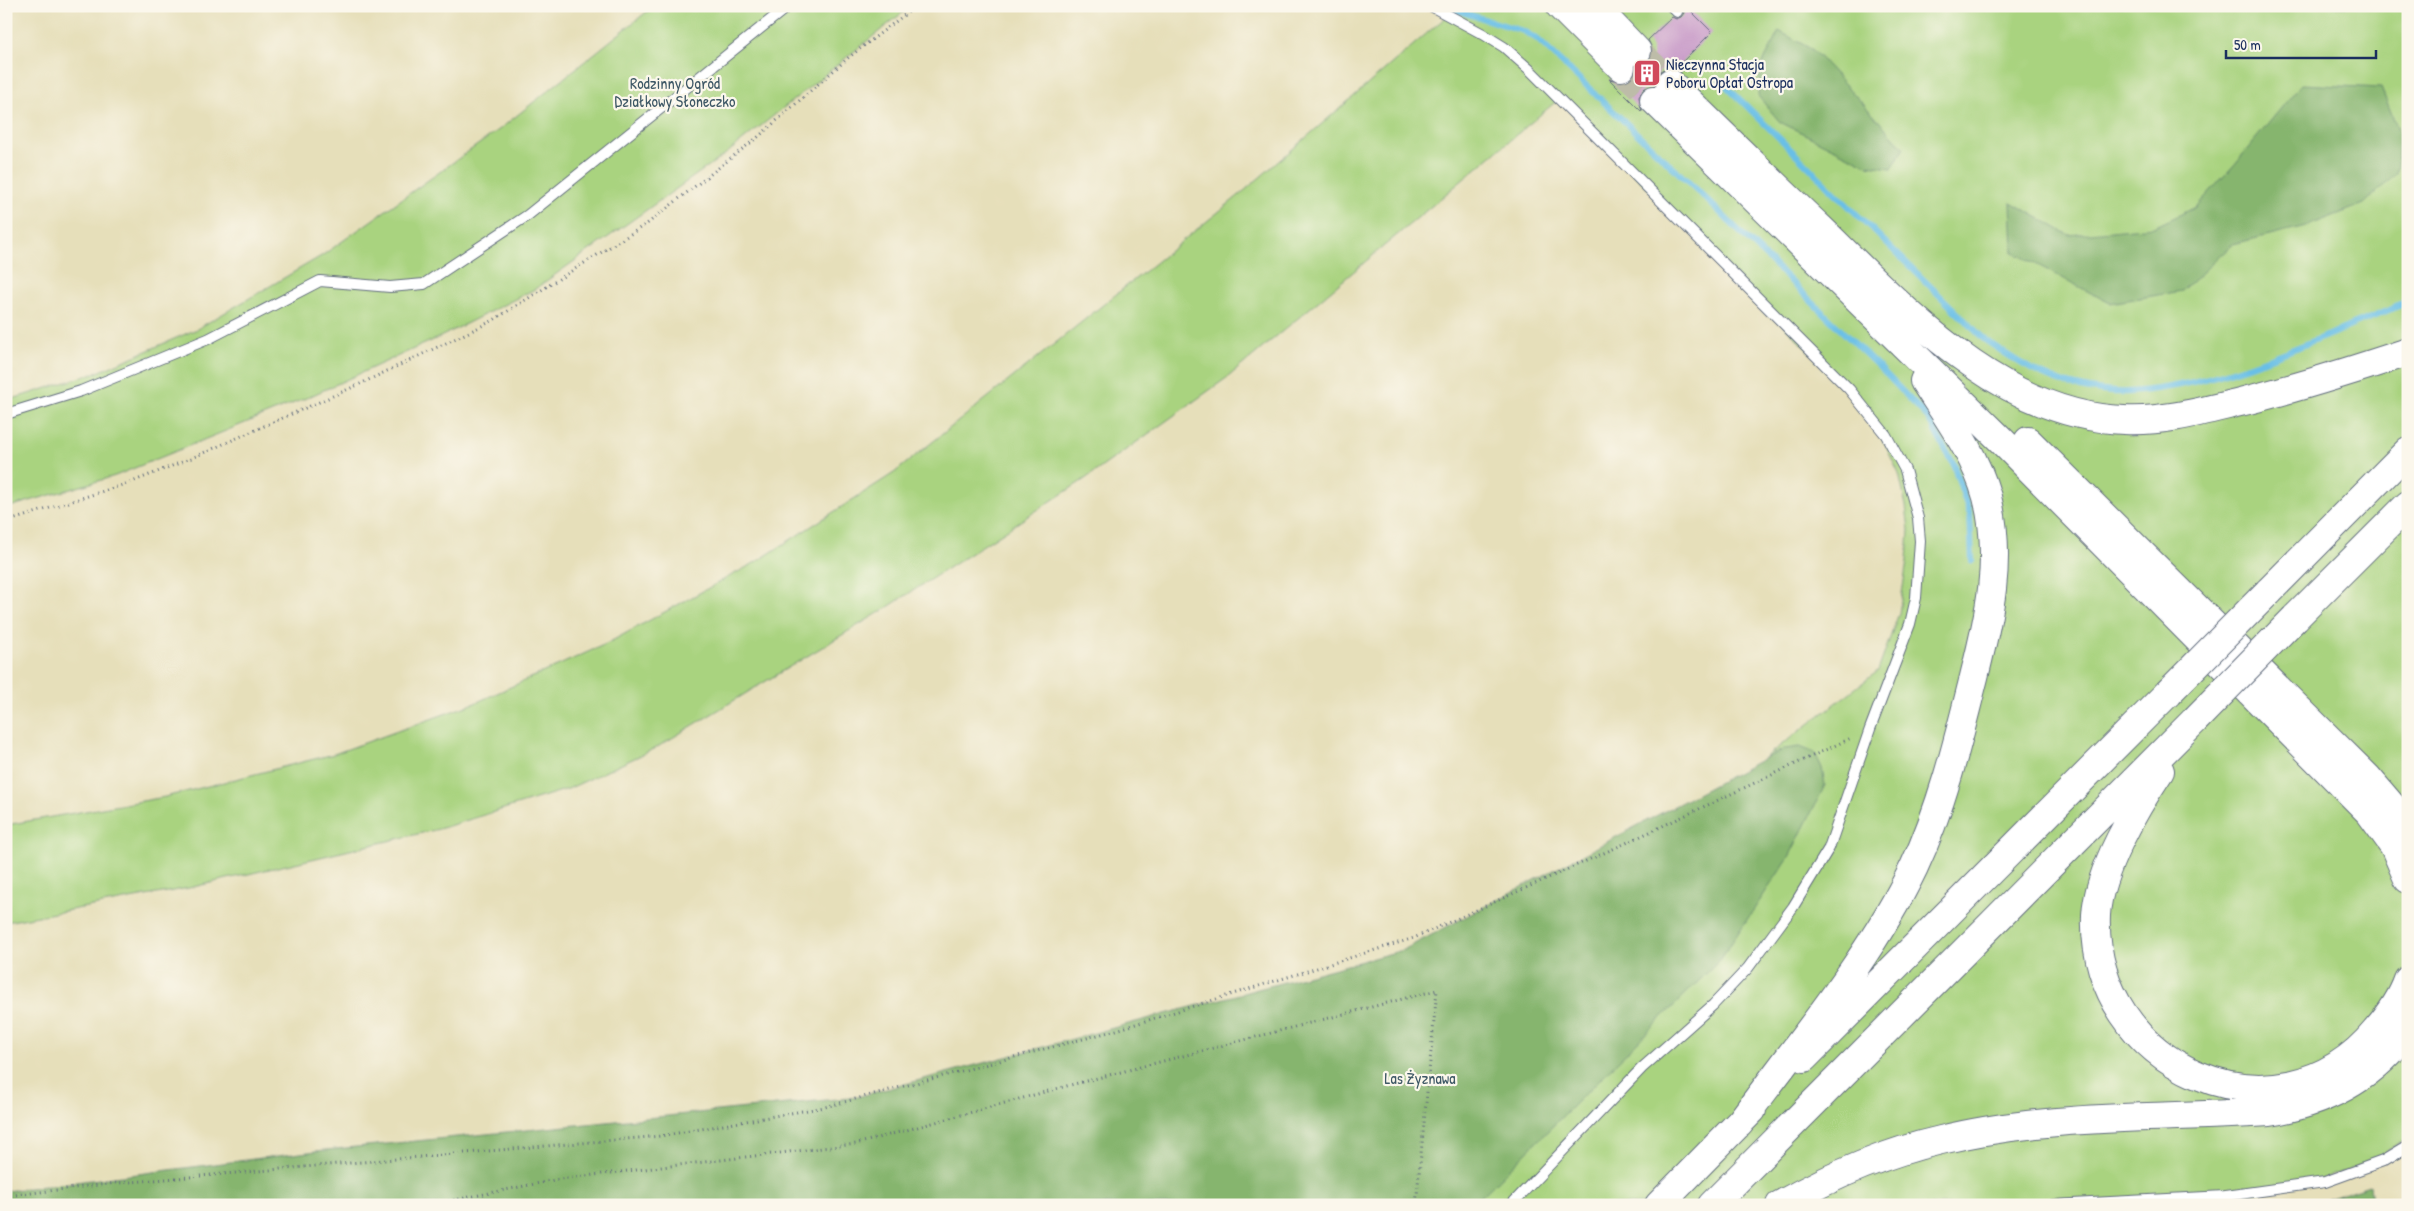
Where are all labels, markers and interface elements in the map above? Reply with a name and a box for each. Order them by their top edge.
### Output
scale bar [2226,28,2376,60]
text: 50 m [2234,34,2261,55]
place label: Nieczynna Stacja Poboru Opłat Ostropa [1666,53,1793,93]
building icon: Nieczynna Stacja Poboru Opłat Ostropa [1632,58,1662,88]
park label: Rodzinny Ogród Działkowy Słoneczko [615,72,736,112]
park label: Las Żyznawa [1385,1067,1455,1089]

